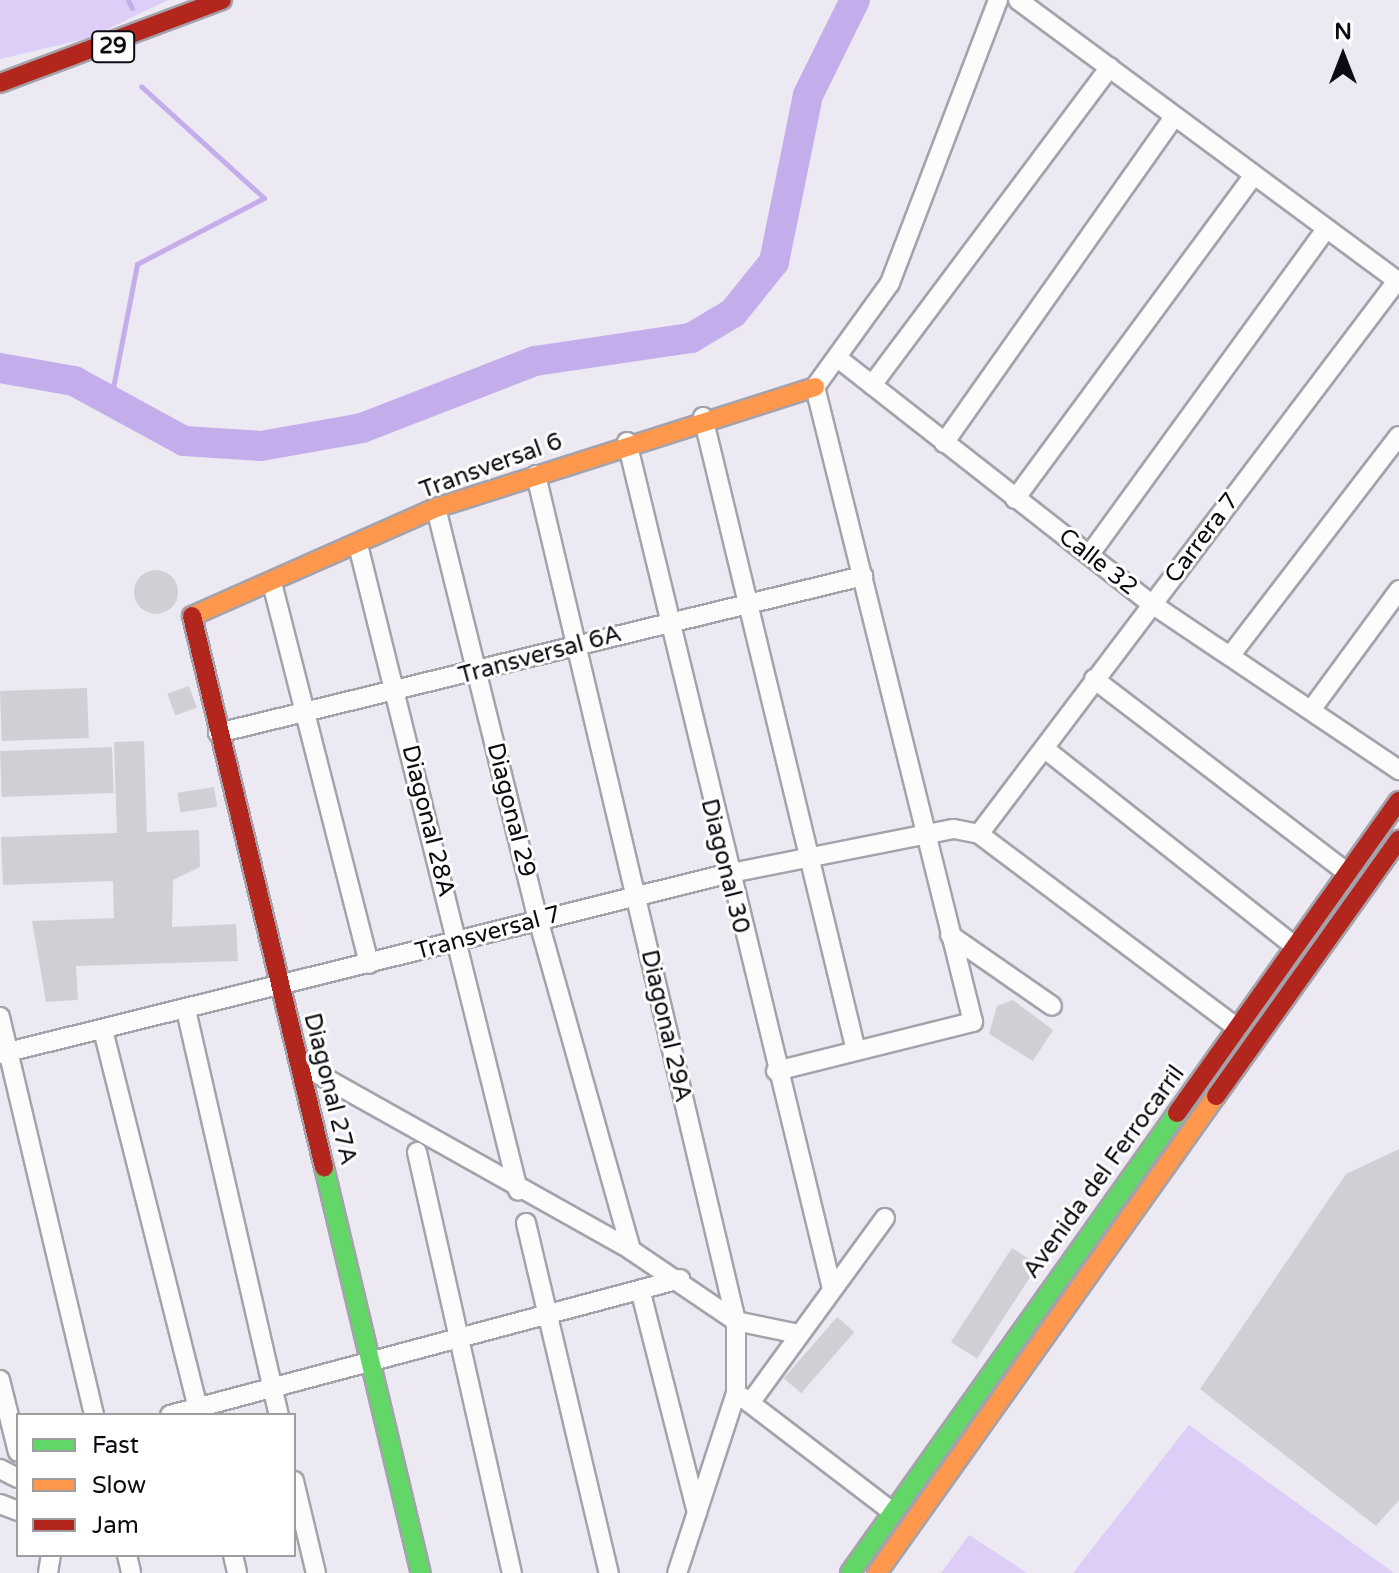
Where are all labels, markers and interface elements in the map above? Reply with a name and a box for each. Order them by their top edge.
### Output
north arrow [1303,16,1383,96]
text: N [1334,19,1352,45]
road number: 29 [91,29,135,65]
street label: Transversal 6 [416,427,566,505]
street label: Carrera 7 [1159,487,1245,589]
street label: Calle 32 [1053,522,1143,602]
street label: Transversal 6A [455,619,625,691]
street label: Diagonal 29 [480,740,542,880]
street label: Diagonal 28A [395,742,461,900]
street label: Diagonal 30 [694,796,756,936]
street label: Transversal 7 [412,900,564,966]
street label: Diagonal 29A [634,947,698,1105]
street label: Diagonal 27A [297,1010,363,1168]
street label: Avenida del Ferrocarril [1017,1060,1191,1284]
legend [16,1413,296,1557]
text: Fast [92,1431,139,1460]
text: Slow [92,1471,146,1500]
text: Jam [92,1511,139,1540]

